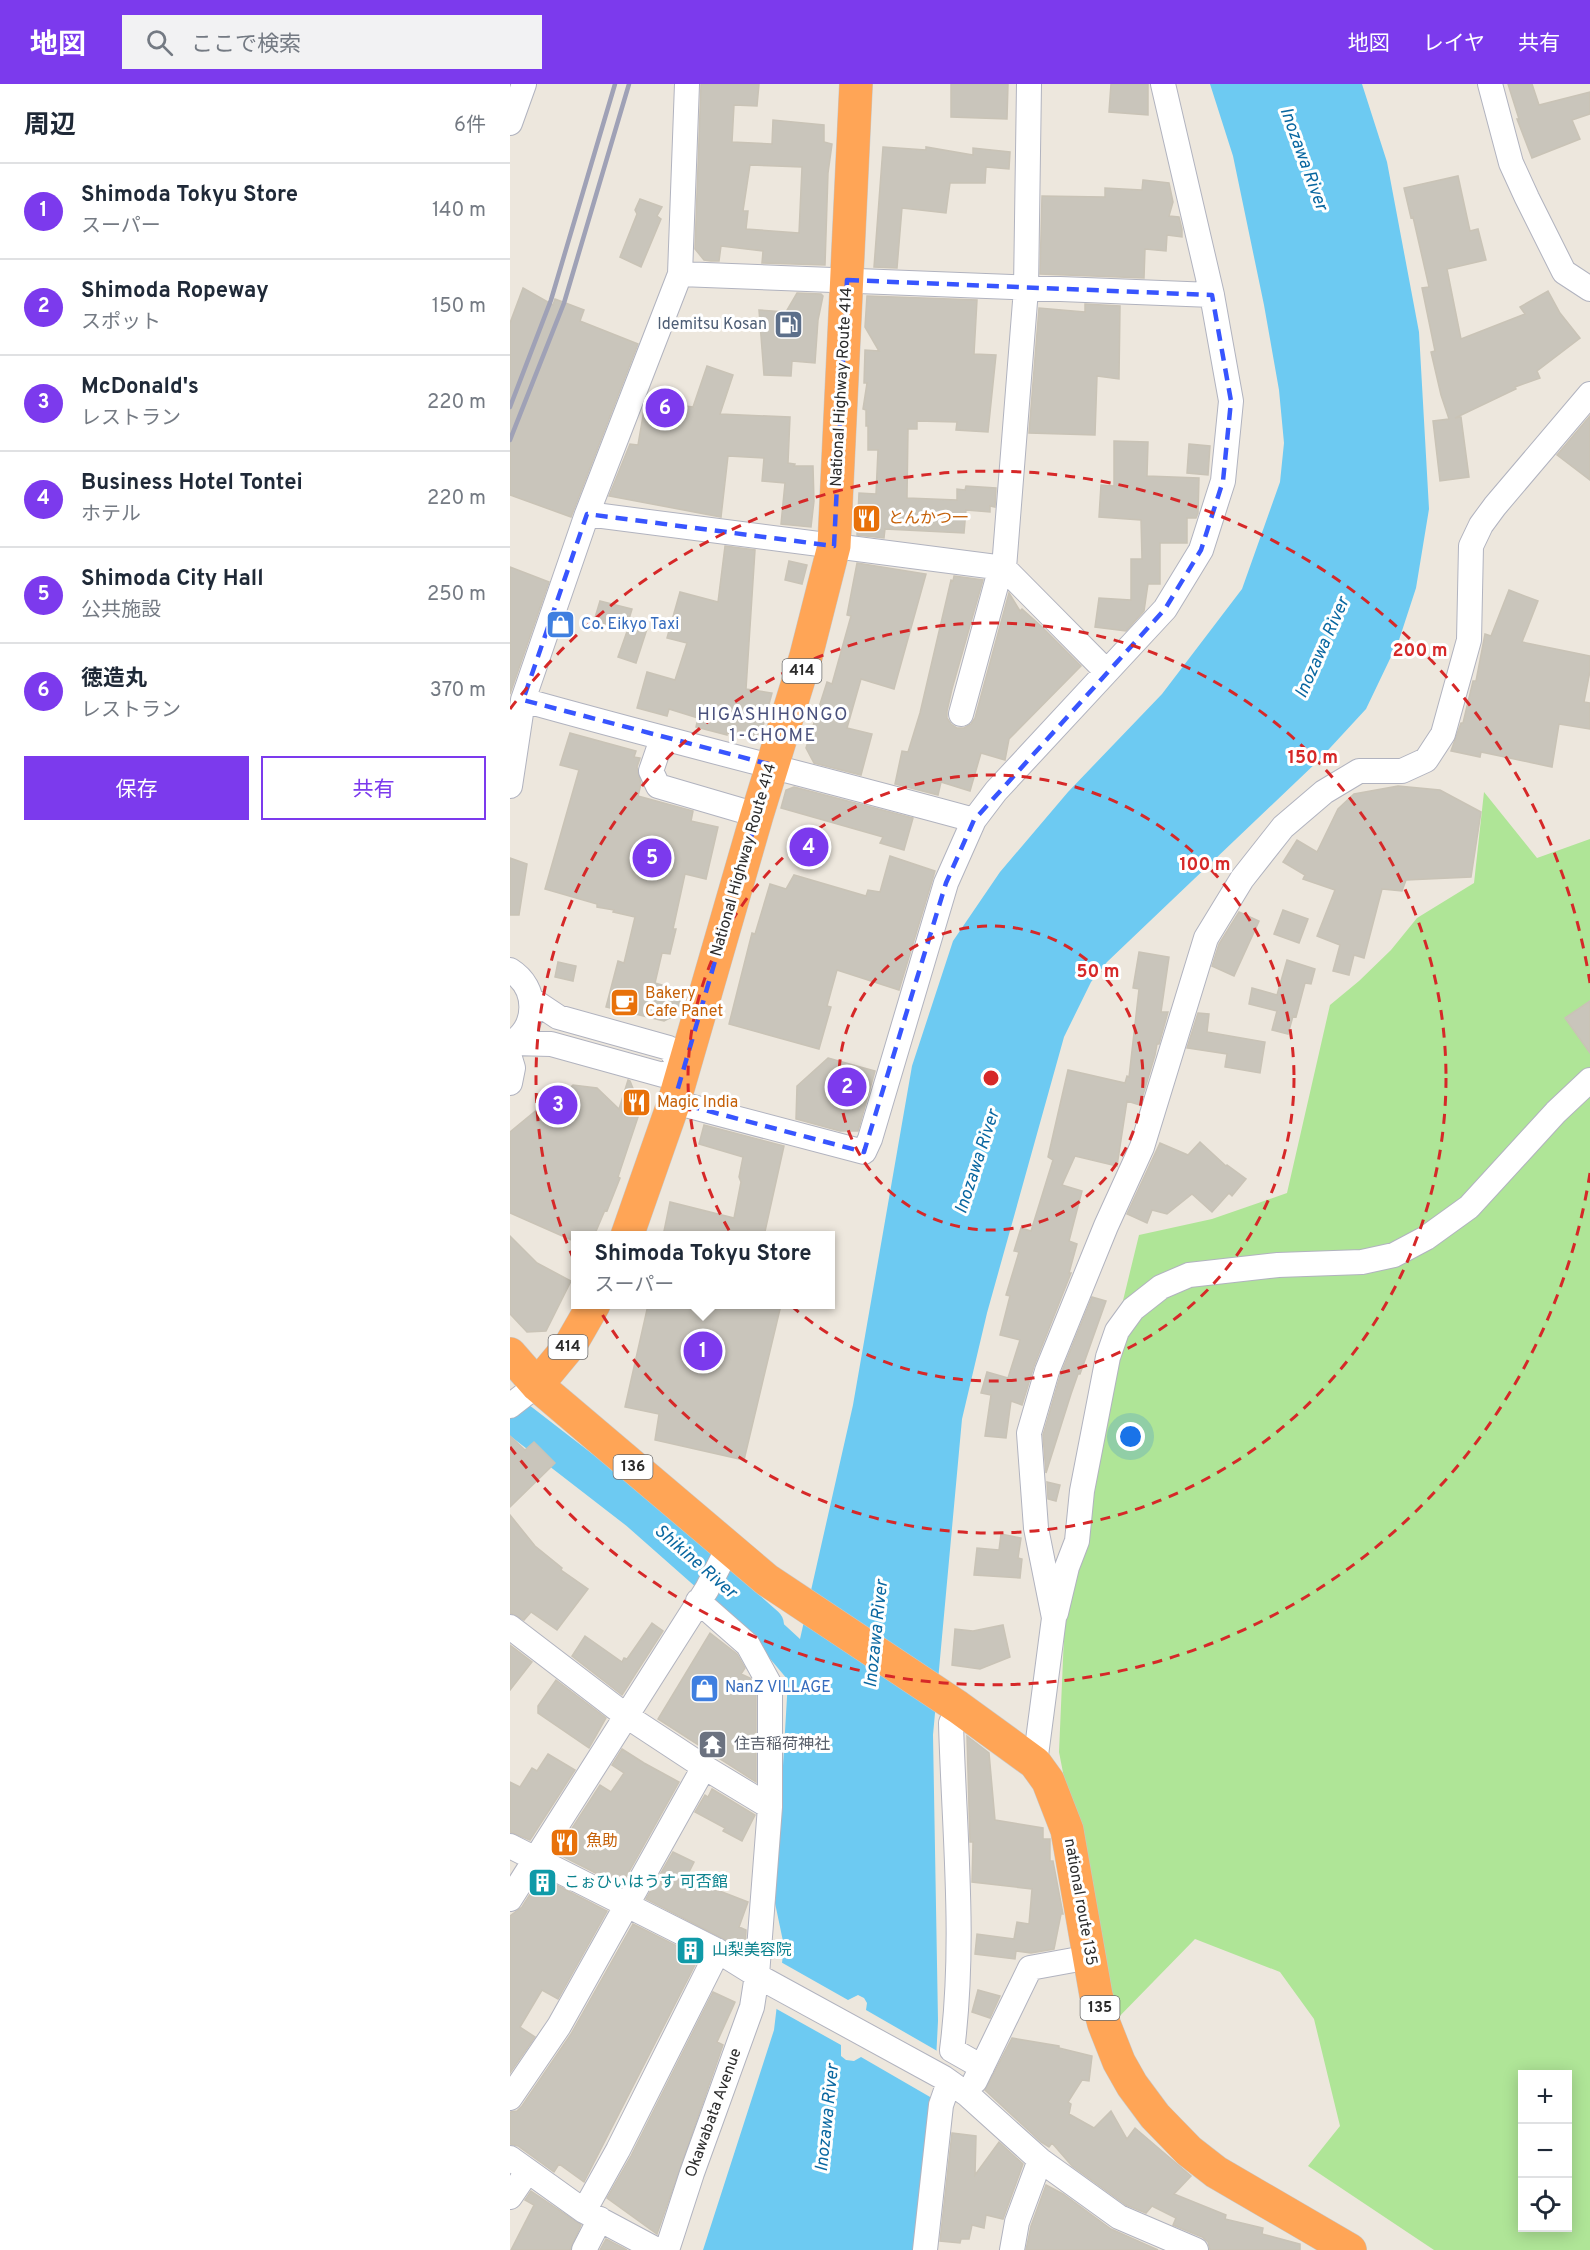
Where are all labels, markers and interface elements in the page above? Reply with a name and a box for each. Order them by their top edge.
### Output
search box [122,15,542,69]
icon: search [143,26,176,59]
text: 地図 [30,28,86,64]
text: 地図 [1348,31,1390,58]
text: レイヤ [1423,31,1485,58]
text: 共有 [1518,31,1560,58]
text: ここで検索 [191,32,301,59]
water label: Inozawa River [1274,104,1333,216]
text: 周辺 [24,110,76,143]
text: 6件 [454,113,486,139]
text: Shimoda Tokyu Store [81,182,298,209]
text: 1 [40,198,48,224]
text: 140 m [432,198,486,224]
text: スーパー [81,214,161,240]
text: Shimoda Ropeway [81,278,269,305]
street label: National Highway Route 414 [827,287,857,487]
text: 2 [37,294,50,320]
text: 150 m [432,294,486,320]
fuel station icon: Idemitsu Kosan [772,309,804,341]
text: スポット [81,310,161,336]
place label: Idemitsu Kosan [657,315,767,335]
text: McDonald's [81,374,199,401]
pin: 6 [646,386,684,430]
text: 3 [38,390,50,416]
text: 220 m [427,390,486,416]
text: レストラン [81,406,181,432]
text: Business Hotel Tontei [81,470,303,497]
text: 4 [37,486,50,512]
text: 220 m [427,486,486,512]
text: ホテル [81,502,141,528]
restaurant icon: とんかつ一 [851,503,883,535]
place label: とんかつ一 [888,509,968,529]
text: Shimoda City Hall [81,566,264,593]
text: 5 [37,582,50,608]
text: 250 m [427,582,486,608]
water label: Inozawa River [1290,592,1356,702]
text: 公共施設 [81,598,161,624]
shop icon: Co. Eikyo Taxi [544,609,576,641]
place label: Co. Eikyo Taxi [581,615,679,635]
text: 200 m [1392,640,1448,663]
road number: 414 [782,659,822,683]
text: 徳造丸 [81,666,147,693]
text: 6 [37,678,50,704]
text: 370 m [430,678,486,704]
text: レストラン [81,698,181,724]
district label: HIGASHIHONGO 1-CHOME [697,704,849,748]
text: 150 m [1288,747,1338,770]
button: 保存 [24,756,249,820]
button: 共有 [261,756,486,820]
street label: National Highway Route 414 [707,761,781,959]
pin: 4 [790,824,828,870]
pin: 5 [632,836,672,880]
text: 100 m [1179,854,1231,877]
text: 50 m [1076,961,1120,984]
place label: Bakery Cafe Panet [645,984,723,1022]
cafe icon: Bakery Cafe Panet [608,987,640,1019]
pin: 2 [828,1064,866,1110]
centre of rings [981,1068,1001,1088]
pin: 3 [538,1082,578,1128]
restaurant icon: Magic India [620,1087,652,1119]
place label: Magic India [657,1093,738,1113]
water label: Inozawa River [950,1105,1006,1217]
popup [571,1231,835,1309]
text: Shimoda Tokyu Store [595,1241,811,1268]
text: スーパー [595,1273,674,1299]
pin: 1 [684,1328,722,1374]
road number: 414 [548,1335,588,1359]
your location [1116,1422,1145,1451]
road number: 136 [614,1455,652,1479]
water label: Shikine River [649,1520,743,1606]
water label: Inozawa River [860,1577,894,1689]
shop icon: NanZ VILLAGE [688,1672,720,1704]
place label: NanZ VILLAGE [725,1678,831,1698]
temple icon: 住吉稲荷神社 [697,1729,729,1761]
place label: 住吉稲荷神社 [734,1735,830,1755]
restaurant icon: 魚助 [549,1826,581,1858]
place label: 魚助 [586,1831,618,1852]
street label: national route 135 [1059,1837,1101,1967]
building icon: こぉひぃはうす 可否館 [527,1867,559,1899]
place label: こぉひぃはうす 可否館 [564,1873,728,1893]
building icon: 山梨美容院 [675,1935,707,1967]
place label: 山梨美容院 [712,1941,792,1961]
road number: 135 [1080,1996,1120,2020]
street label: Okawabata Avenue [681,2046,747,2180]
water label: Inozawa River [811,2061,845,2173]
map controls [1518,2070,1572,2232]
button: + [1518,2070,1572,2124]
button: − [1518,2124,1572,2178]
button: locate [1518,2178,1572,2232]

